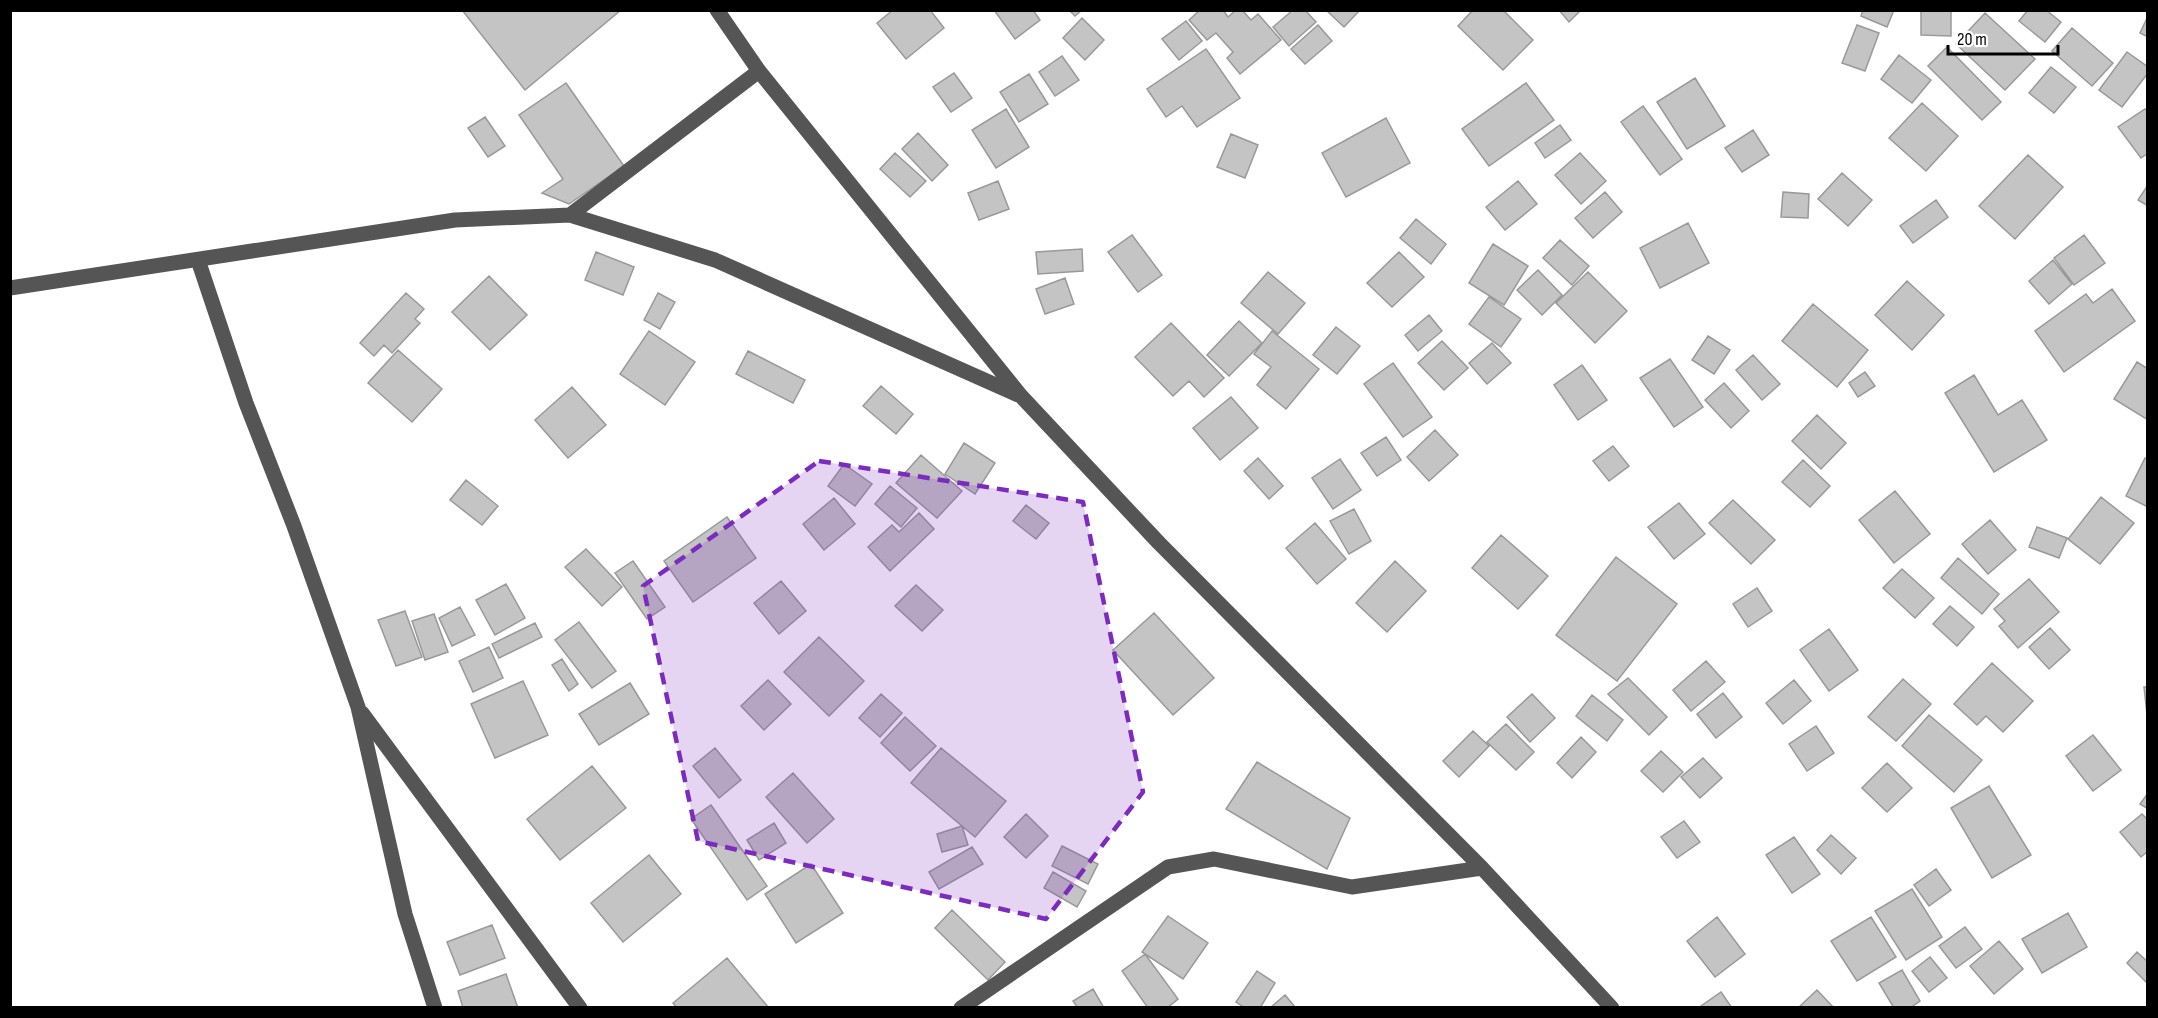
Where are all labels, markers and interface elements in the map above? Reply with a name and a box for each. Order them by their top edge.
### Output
scale bar [1948,18,2058,56]
text: 20 m [1957,29,1987,50]

